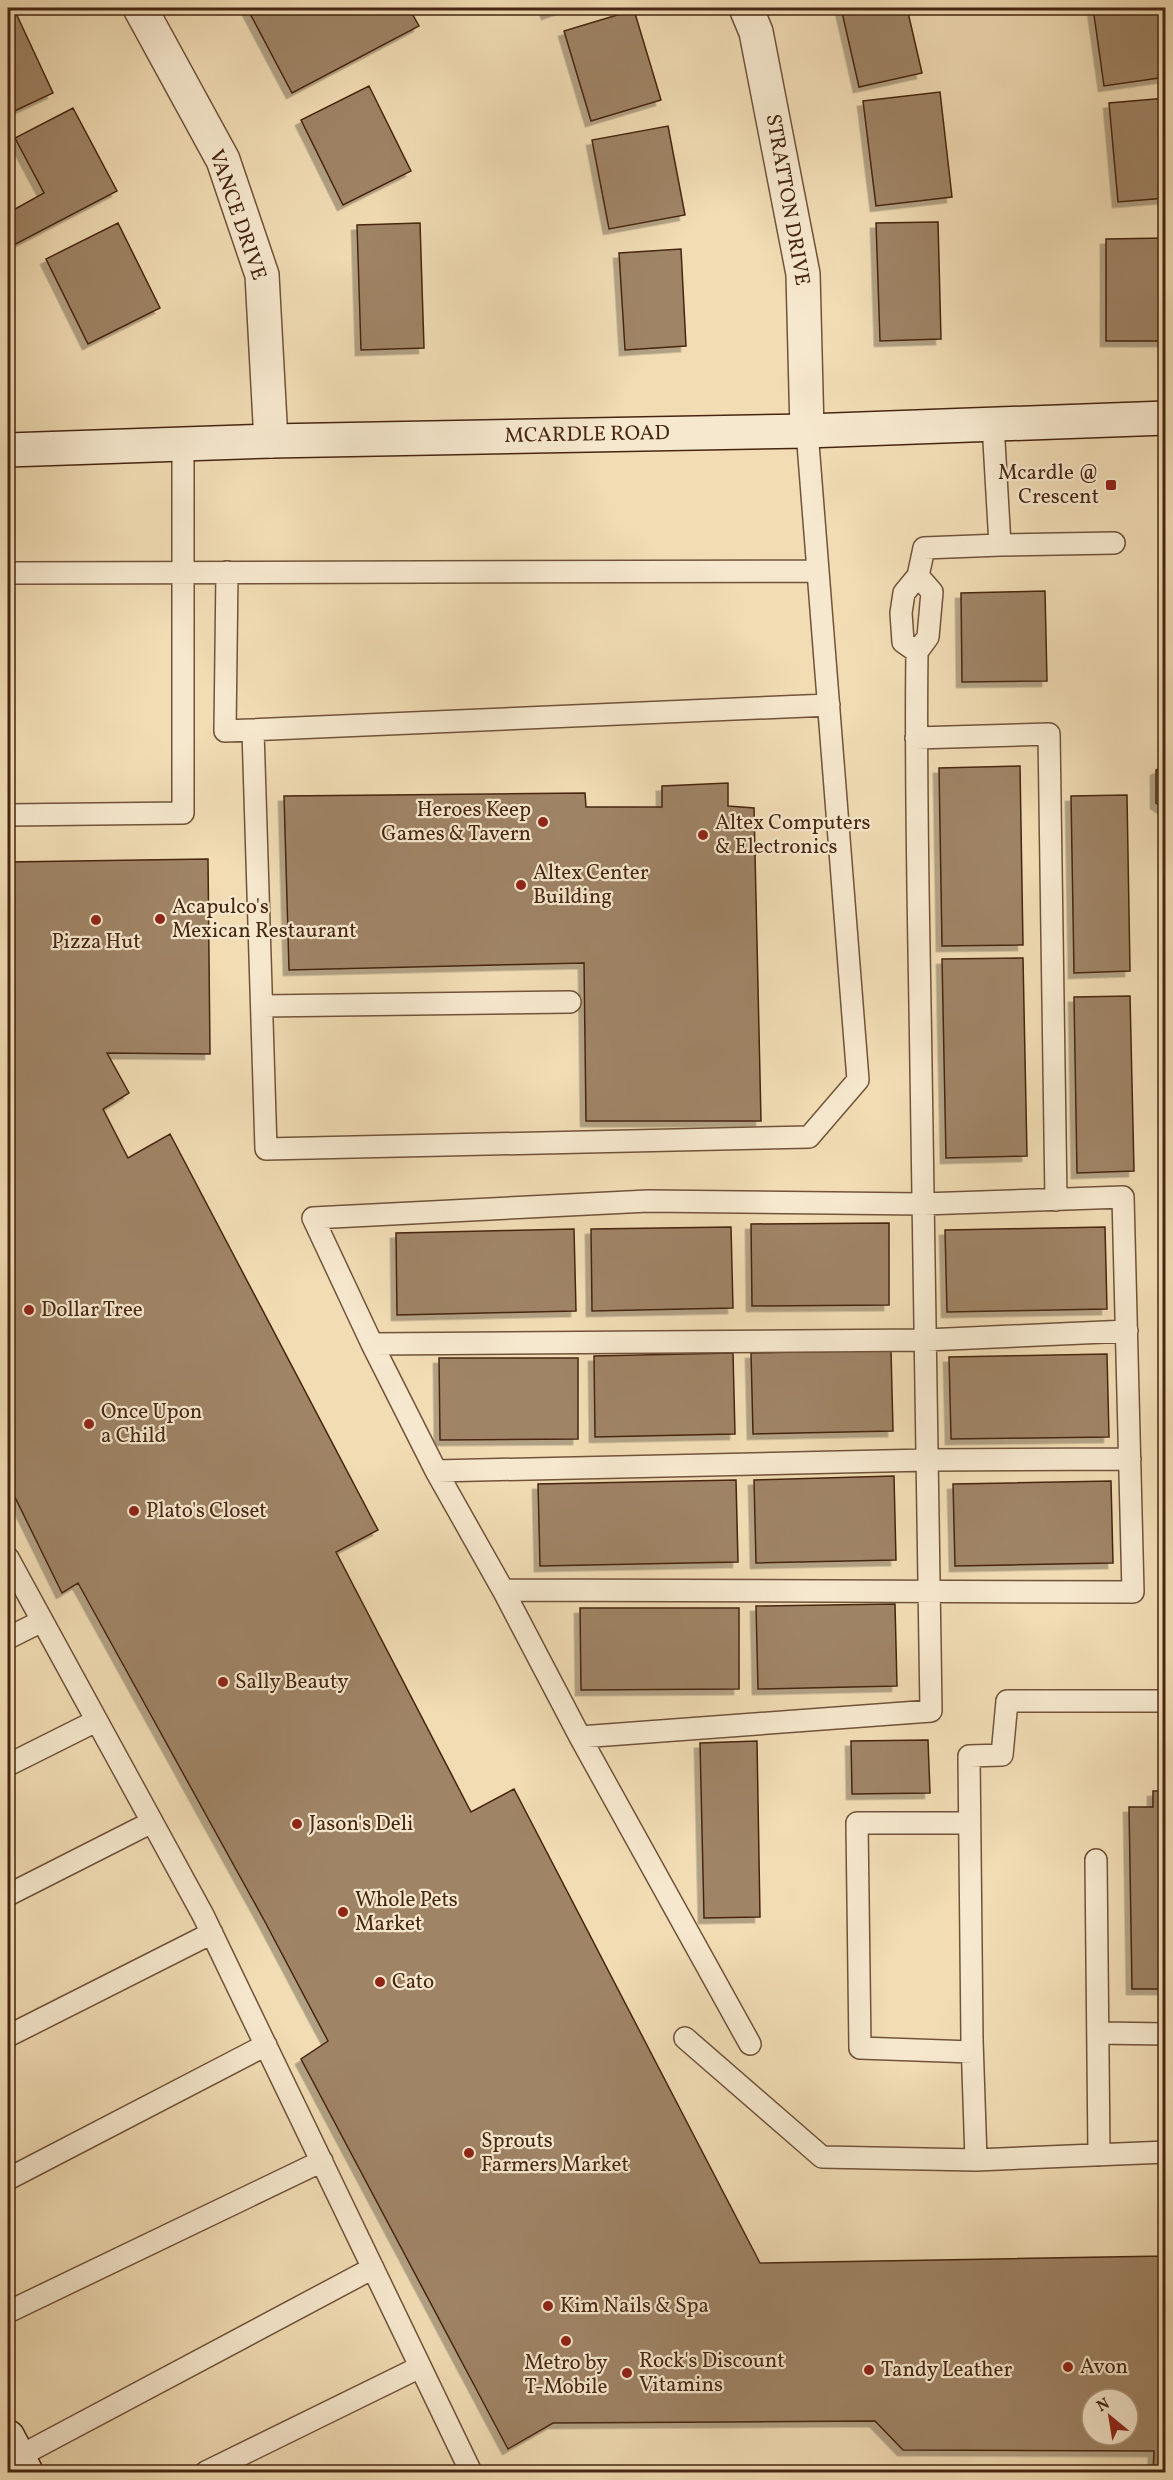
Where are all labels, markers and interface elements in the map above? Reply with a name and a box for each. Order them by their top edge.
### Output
street label: STRATTON DRIVE [758,112,816,288]
street label: VANCE DRIVE [201,146,273,284]
street label: MCARDLE ROAD [504,419,670,451]
place label: Mcardle @ Crescent [998,459,1099,512]
marker: Mcardle @ Crescent [1104,478,1118,492]
place label: Heroes Keep Games & Tavern [381,796,531,849]
place label: Altex Computers & Electronics [715,809,871,862]
marker: Heroes Keep Games & Tavern [536,815,550,829]
marker: Altex Computers & Electronics [696,828,710,842]
place label: Altex Center Building [533,859,649,912]
marker: Altex Center Building [514,878,528,892]
place label: Acapulco's Mexican Restaurant [172,893,357,946]
marker: Acapulco's Mexican Restaurant [153,912,167,926]
marker: Pizza Hut [89,913,103,927]
place label: Pizza Hut [51,928,141,957]
place label: Dollar Tree [41,1296,143,1325]
marker: Dollar Tree [22,1303,36,1317]
place label: Once Upon a Child [101,1398,202,1451]
marker: Once Upon a Child [82,1417,96,1431]
place label: Plato's Closet [146,1497,267,1526]
marker: Plato's Closet [127,1504,141,1518]
place label: Sally Beauty [235,1668,349,1697]
marker: Sally Beauty [216,1675,230,1689]
place label: Jason's Deli [309,1810,413,1839]
marker: Jason's Deli [290,1817,304,1831]
place label: Whole Pets Market [355,1886,458,1939]
marker: Whole Pets Market [336,1905,350,1919]
place label: Cato [392,1968,434,1997]
marker: Cato [373,1975,387,1989]
place label: Sprouts Farmers Market [481,2127,629,2180]
marker: Sprouts Farmers Market [462,2146,476,2160]
place label: Kim Nails & Spa [560,2292,709,2321]
marker: Kim Nails & Spa [541,2299,555,2313]
marker: Metro by T-Mobile [559,2334,573,2348]
place label: Rock's Discount Vitamins [639,2347,785,2400]
place label: Metro by T-Mobile [524,2349,608,2402]
place label: Avon [1080,2353,1128,2382]
place label: Tandy Leather [881,2356,1012,2385]
marker: Avon [1061,2360,1075,2374]
marker: Tandy Leather [862,2363,876,2377]
marker: Rock's Discount Vitamins [620,2366,634,2380]
north arrow [1080,2387,1140,2447]
text: N [1093,2393,1114,2418]

